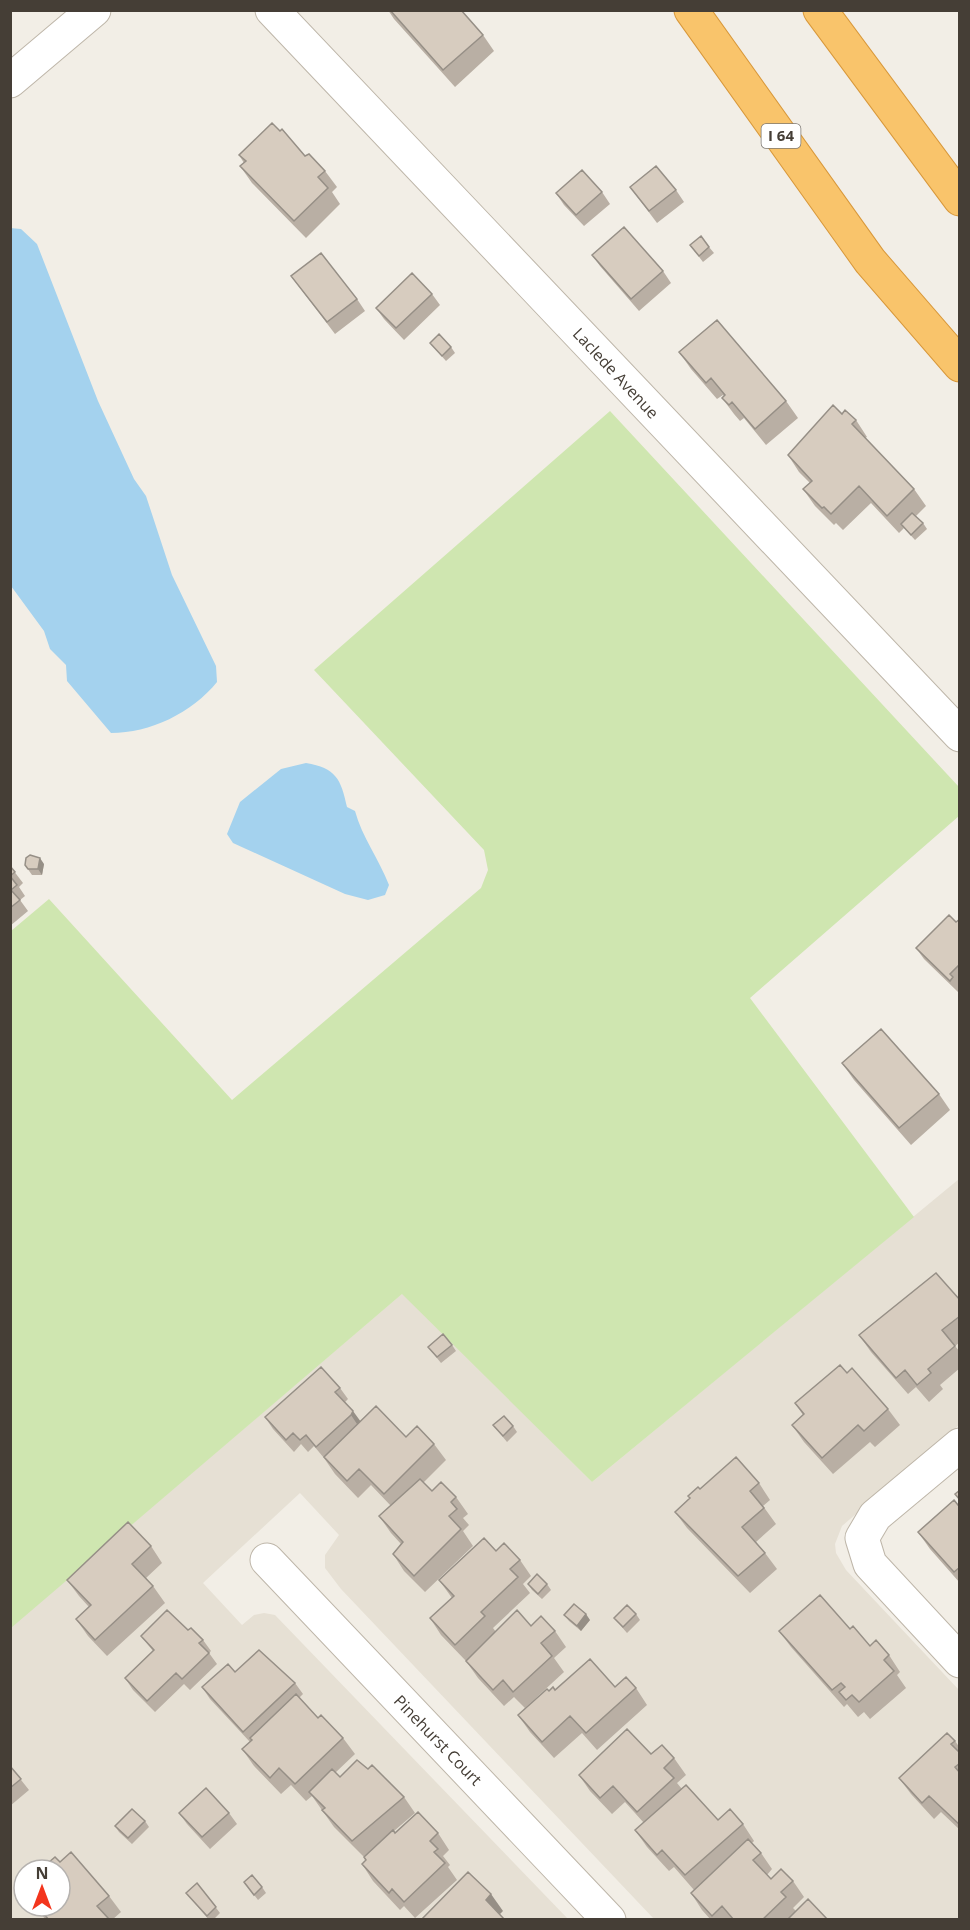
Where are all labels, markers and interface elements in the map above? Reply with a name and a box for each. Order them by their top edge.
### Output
road number: I 64 [762,124,800,148]
street label: Laclede Avenue [568,323,664,423]
street label: Pinehurst Court [389,1690,487,1790]
north arrow [12,1858,72,1918]
text: N [35,1862,49,1884]

